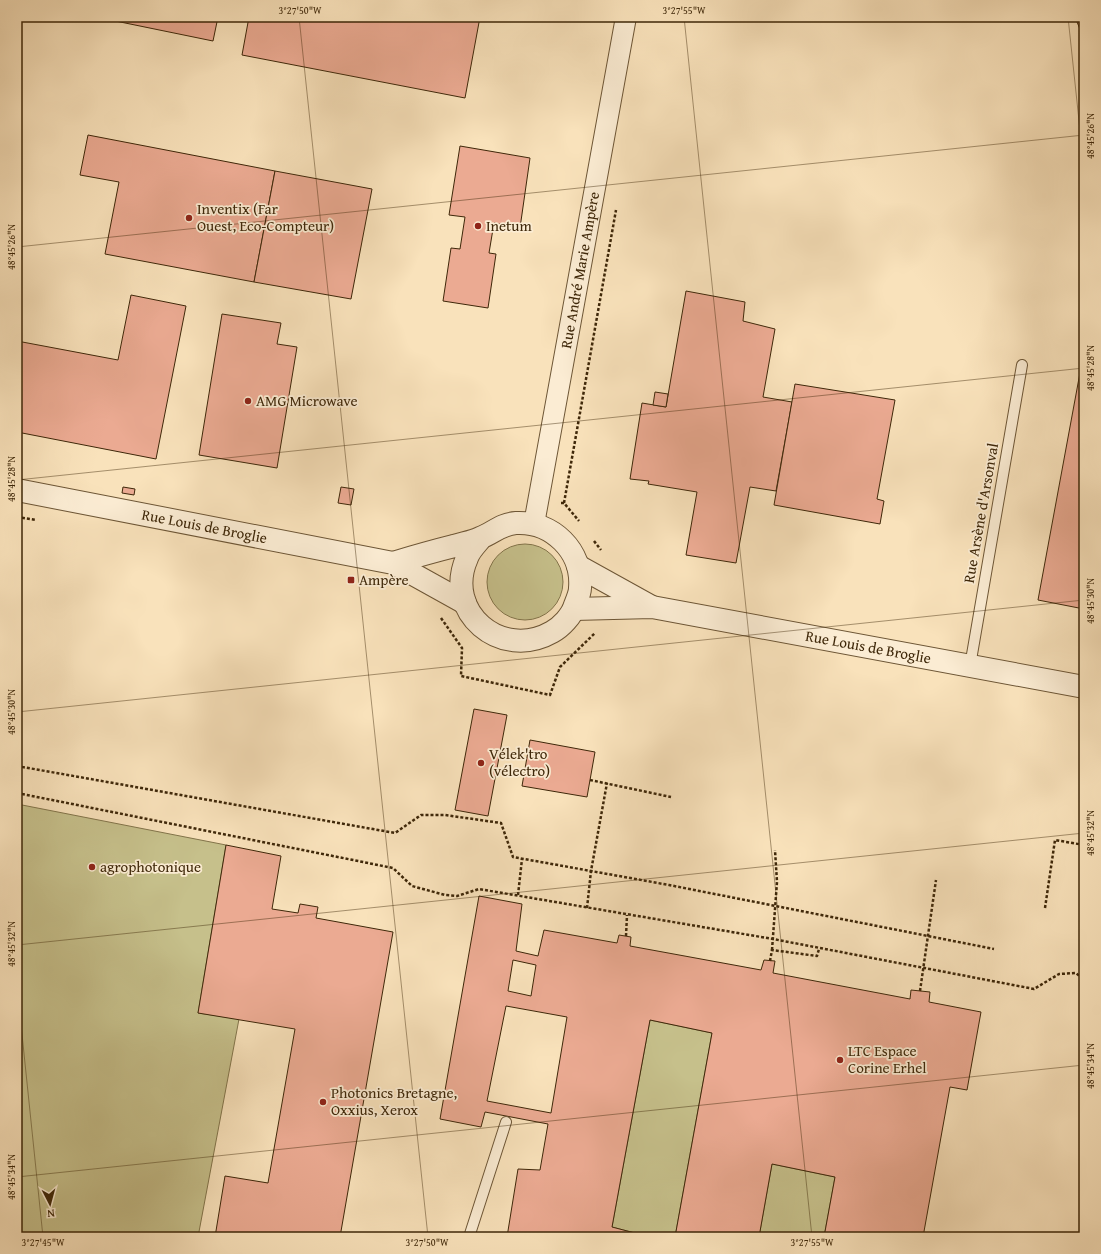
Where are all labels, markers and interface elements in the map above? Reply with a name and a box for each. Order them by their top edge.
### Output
text: 3°27'50"W [278,3,322,18]
text: 3°27'55"W [662,3,706,18]
text: 48°45'26"N [1083,113,1098,159]
street label: Rue André Marie Ampère [555,190,604,350]
place label: Inventix (Far Ouest, Eco-Compteur) [197,198,334,236]
marker: Inventix (Far Ouest, Eco-Compteur) [184,213,194,223]
place label: Inetum [486,215,532,236]
marker: Inetum [473,221,483,231]
text: 48°45'26"N [4,224,19,270]
text: 48°45'28"N [1083,345,1098,391]
place label: AMG Microwave [256,390,358,411]
marker: AMG Microwave [243,396,253,406]
street label: Rue Arsène d'Arsonval [958,441,1003,585]
text: 48°45'28"N [4,456,19,502]
street label: Rue Louis de Broglie [140,503,269,548]
place label: Ampère [359,569,408,590]
marker: Ampère [346,575,356,585]
text: 48°45'30"N [1083,578,1098,624]
street label: Rue Louis de Broglie [804,625,933,668]
text: 48°45'30"N [4,689,19,735]
place label: Vélek'tro (vélectro) [489,743,550,781]
marker: Vélek'tro (vélectro) [476,758,486,768]
text: 48°45'32"N [1083,810,1098,856]
place label: agrophotonique [100,856,201,877]
marker: agrophotonique [87,862,97,872]
text: 48°45'32"N [4,921,19,967]
place label: LTC Espace Corine Erhel [848,1040,926,1078]
text: 48°45'34"N [1083,1043,1098,1089]
marker: LTC Espace Corine Erhel [835,1055,845,1065]
place label: Photonics Bretagne, Oxxius, Xerox [331,1082,457,1120]
marker: Photonics Bretagne, Oxxius, Xerox [318,1097,328,1107]
text: 48°45'34"N [4,1154,19,1200]
north arrow [30,1184,70,1224]
text: N [46,1206,56,1222]
text: 3°27'45"W [21,1235,65,1250]
text: 3°27'50"W [405,1235,449,1250]
text: 3°27'55"W [790,1235,834,1250]

